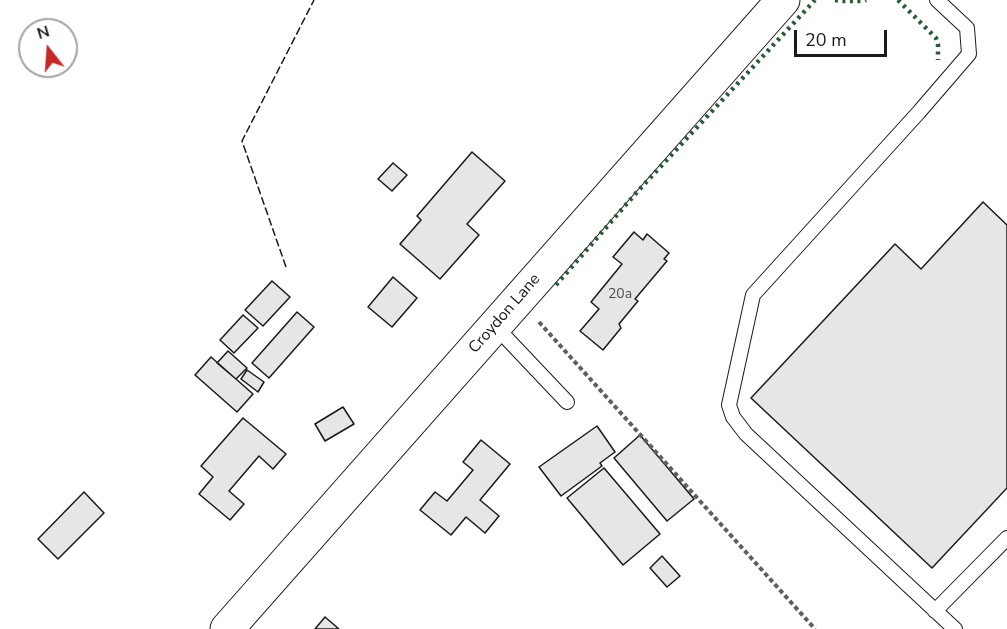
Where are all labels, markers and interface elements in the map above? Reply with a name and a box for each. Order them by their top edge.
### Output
north arrow [18,18,78,78]
scale bar [797,18,890,56]
text: N [34,20,52,45]
text: 20 m [805,28,847,52]
street label: Croydon Lane [465,270,545,358]
house number: 20a [608,287,632,303]

